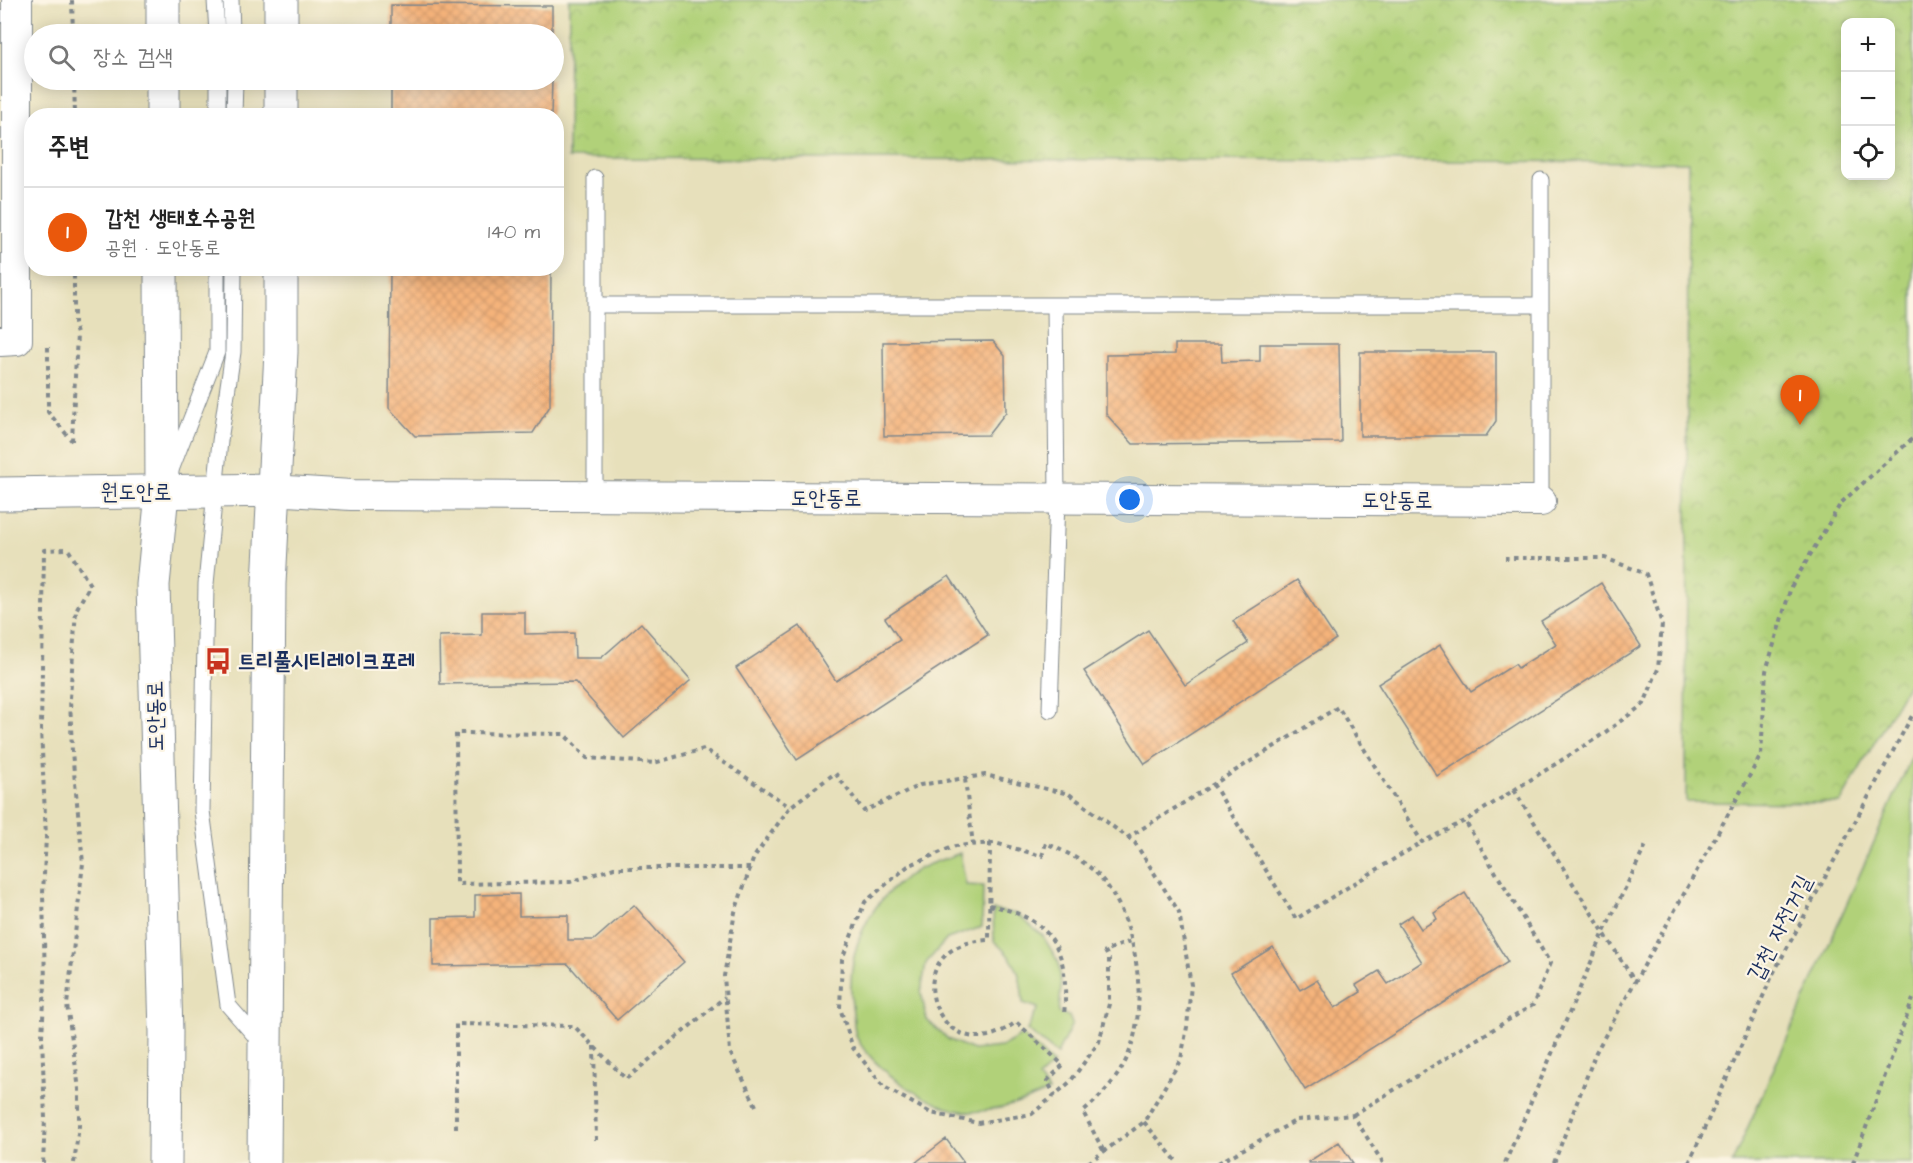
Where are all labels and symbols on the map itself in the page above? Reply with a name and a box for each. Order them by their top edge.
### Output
pin: 1 [1780,376,1820,425]
street label: 원도안로 [101,477,171,508]
street label: 도안동로 [791,483,861,514]
your location [1115,485,1144,514]
street label: 도안동로 [1362,485,1432,516]
bus stop icon: 트리풀시티레이크포레 [203,646,233,676]
place label: 트리풀시티레이크포레 [238,646,415,677]
street label: 도안동로 [140,680,172,752]
street label: 갑천 자전거길 [1740,869,1820,986]

